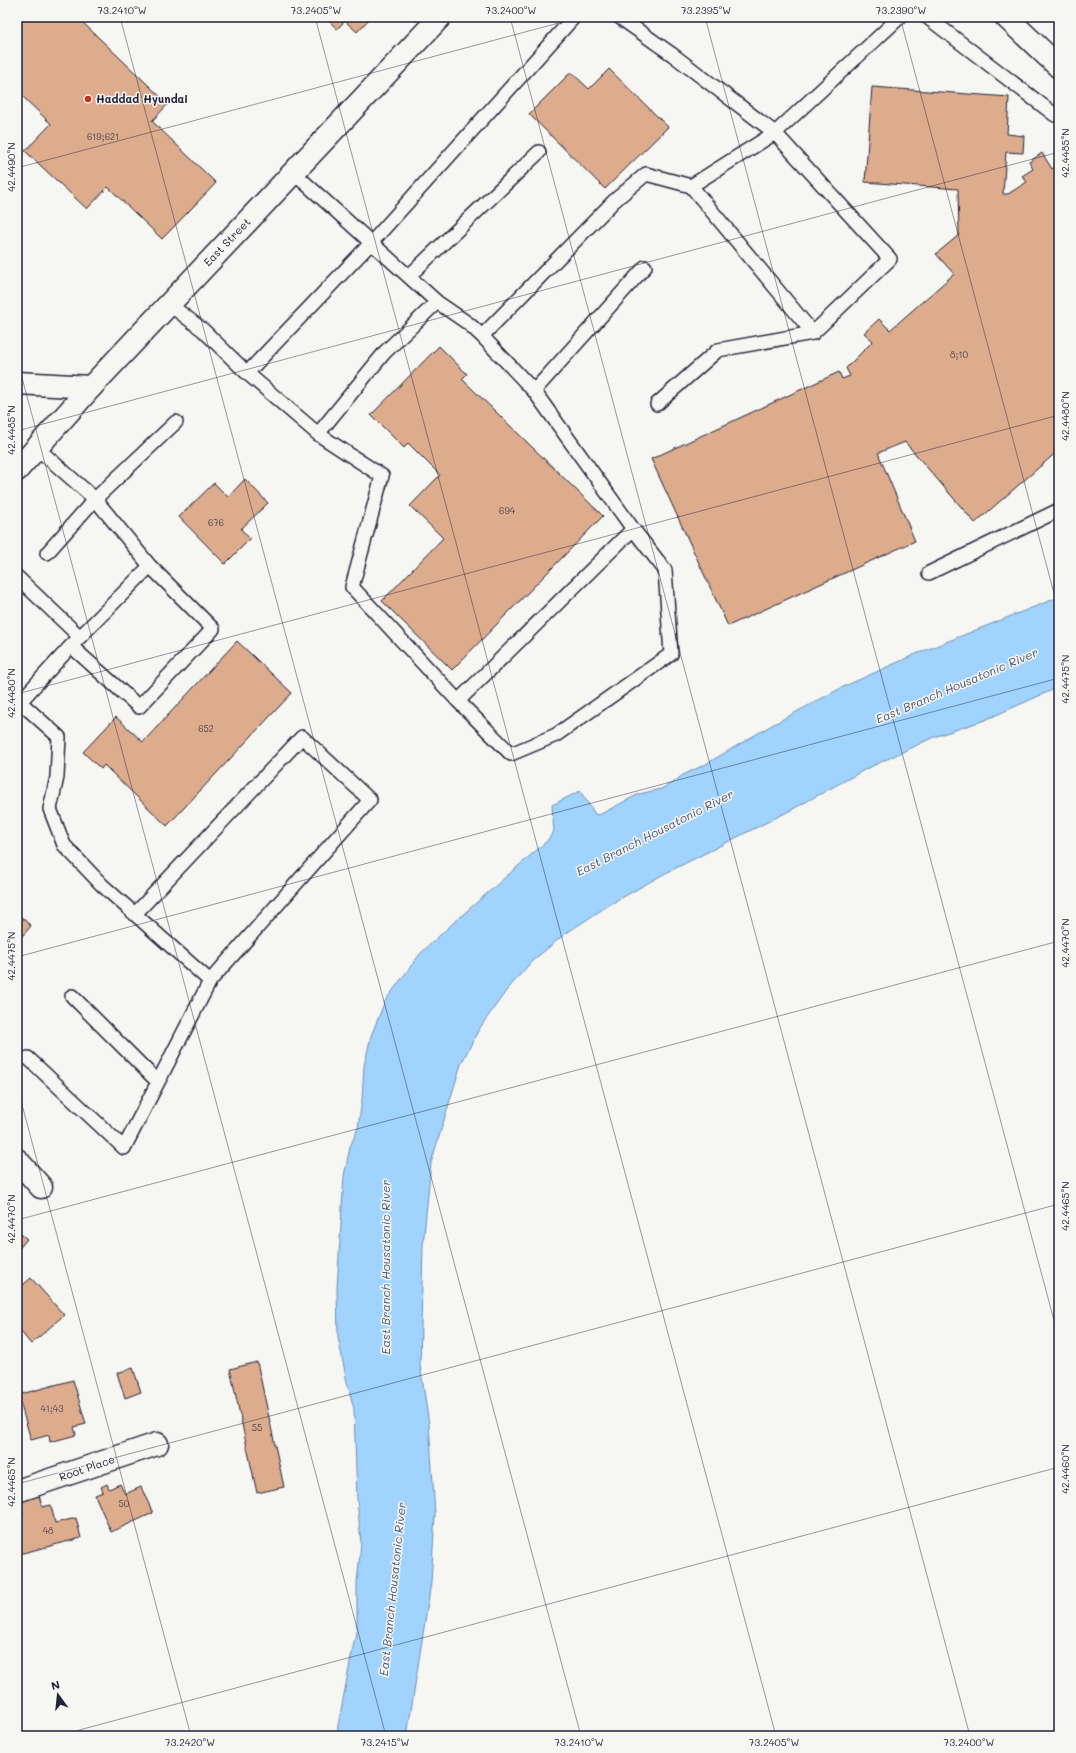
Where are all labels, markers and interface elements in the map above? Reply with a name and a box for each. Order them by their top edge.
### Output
text: 73.2410°W [97,3,147,17]
text: 73.2405°W [291,3,341,17]
text: 73.2400°W [486,3,537,17]
text: 73.2395°W [681,3,731,17]
text: 73.2390°W [876,3,926,17]
place label: Haddad Hyundai [96,91,188,106]
marker: Haddad Hyundai [83,94,93,104]
text: 42.4485°N [1058,128,1072,178]
house number: 619;621 [87,131,119,142]
text: 42.4490°N [4,142,18,192]
street label: East Street [200,214,254,269]
house number: 8;10 [950,349,968,360]
text: 42.4480°N [1058,391,1072,441]
text: 42.4485°N [4,405,18,455]
house number: 694 [499,505,516,516]
house number: 676 [208,517,224,528]
water label: East Branch Housatonic River [873,644,1040,727]
text: 42.4475°N [1058,655,1072,703]
text: 42.4480°N [4,668,18,718]
house number: 652 [198,723,214,734]
water label: East Branch Housatonic River [573,785,736,879]
text: 42.4470°N [1058,918,1072,968]
text: 42.4475°N [4,932,18,980]
water label: East Branch Housatonic River [377,1180,393,1354]
text: 42.4465°N [1058,1181,1072,1231]
text: 42.4470°N [4,1194,18,1244]
house number: 41;43 [41,1403,63,1414]
house number: 55 [252,1422,262,1433]
text: 42.4460°N [1058,1444,1072,1494]
street label: Root Place [57,1451,117,1484]
text: 42.4465°N [4,1457,18,1507]
house number: 50 [119,1498,130,1509]
water label: East Branch Housatonic River [375,1501,409,1677]
house number: 48 [43,1525,54,1536]
north arrow [38,1675,78,1715]
text: N [49,1677,61,1693]
text: 73.2420°W [165,1735,215,1749]
text: 73.2415°W [361,1735,410,1749]
text: 73.2410°W [554,1735,604,1749]
text: 73.2405°W [749,1735,799,1749]
text: 73.2400°W [944,1735,995,1749]

